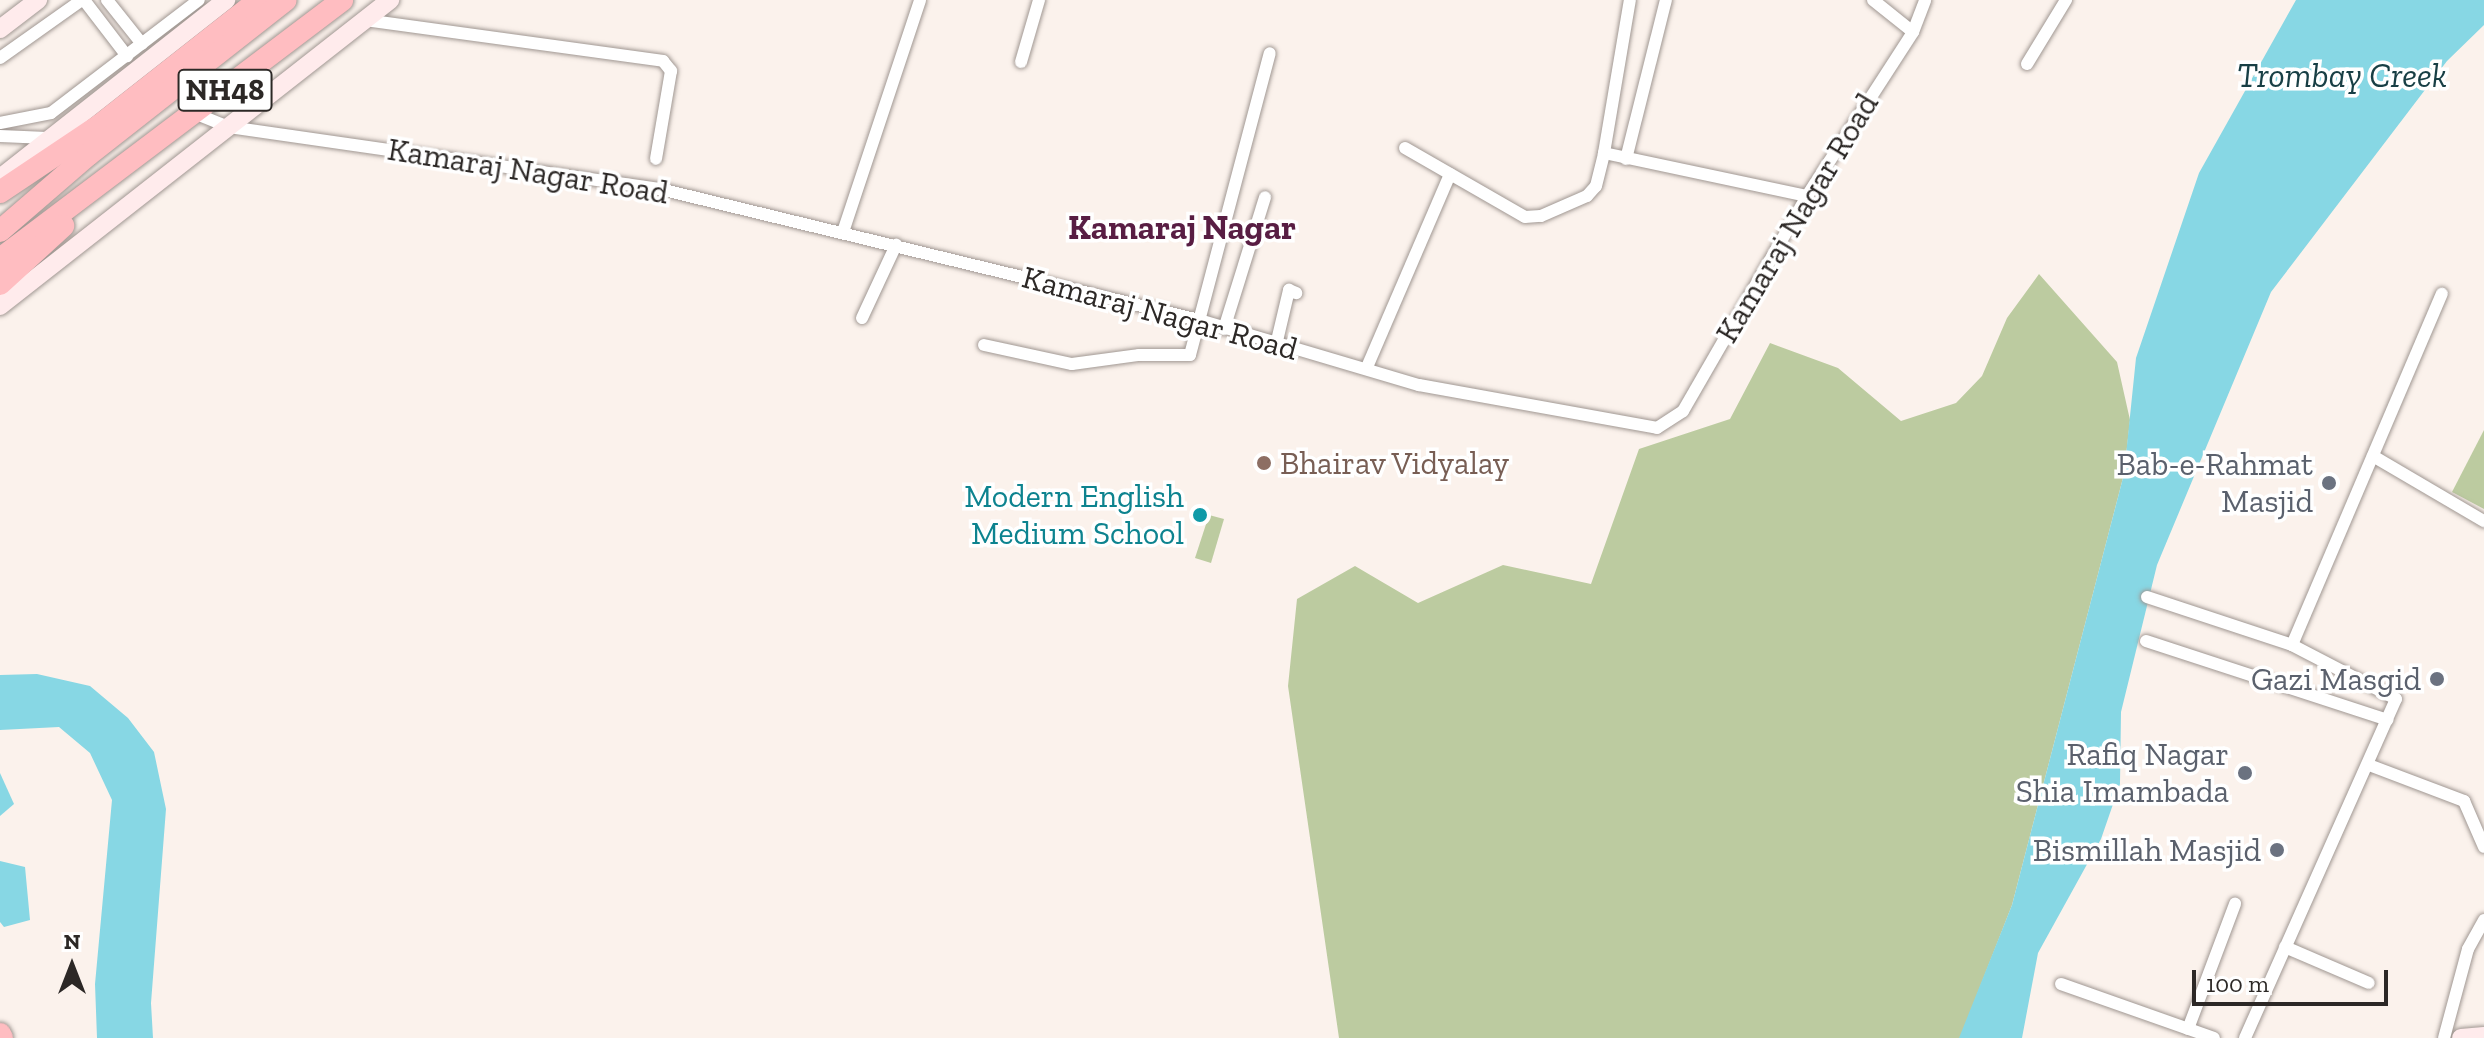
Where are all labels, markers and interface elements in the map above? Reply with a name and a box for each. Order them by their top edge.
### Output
water label: Trombay Creek [2237,56,2447,96]
road number: NH48 [177,64,273,116]
street label: Kamaraj Nagar Road [1707,86,1887,350]
street label: Kamaraj Nagar Road [385,130,671,212]
district label: Kamaraj Nagar [1068,208,1296,248]
street label: Kamaraj Nagar Road [1018,258,1302,368]
place label: Bhairav Vidyalay [1280,444,1511,482]
place label: Bab-e-Rahmat Masjid [2117,446,2313,521]
marker: Bhairav Vidyalay [1255,454,1273,472]
marker: Bab-e-Rahmat Masjid [2320,474,2338,492]
place label: Modern English Medium School [964,478,1184,553]
marker: Modern English Medium School [1191,506,1209,524]
place label: Gazi Masgid [2251,660,2421,698]
marker: Gazi Masgid [2428,670,2446,688]
place label: Rafiq Nagar Shia Imambada [2016,736,2229,811]
marker: Rafiq Nagar Shia Imambada [2236,764,2254,782]
place label: Bismillah Masjid [2032,831,2261,869]
marker: Bismillah Masjid [2268,841,2286,859]
north arrow [32,926,112,1006]
text: N [64,928,80,955]
scale bar [2196,954,2392,1004]
text: 100 m [2206,969,2269,998]

